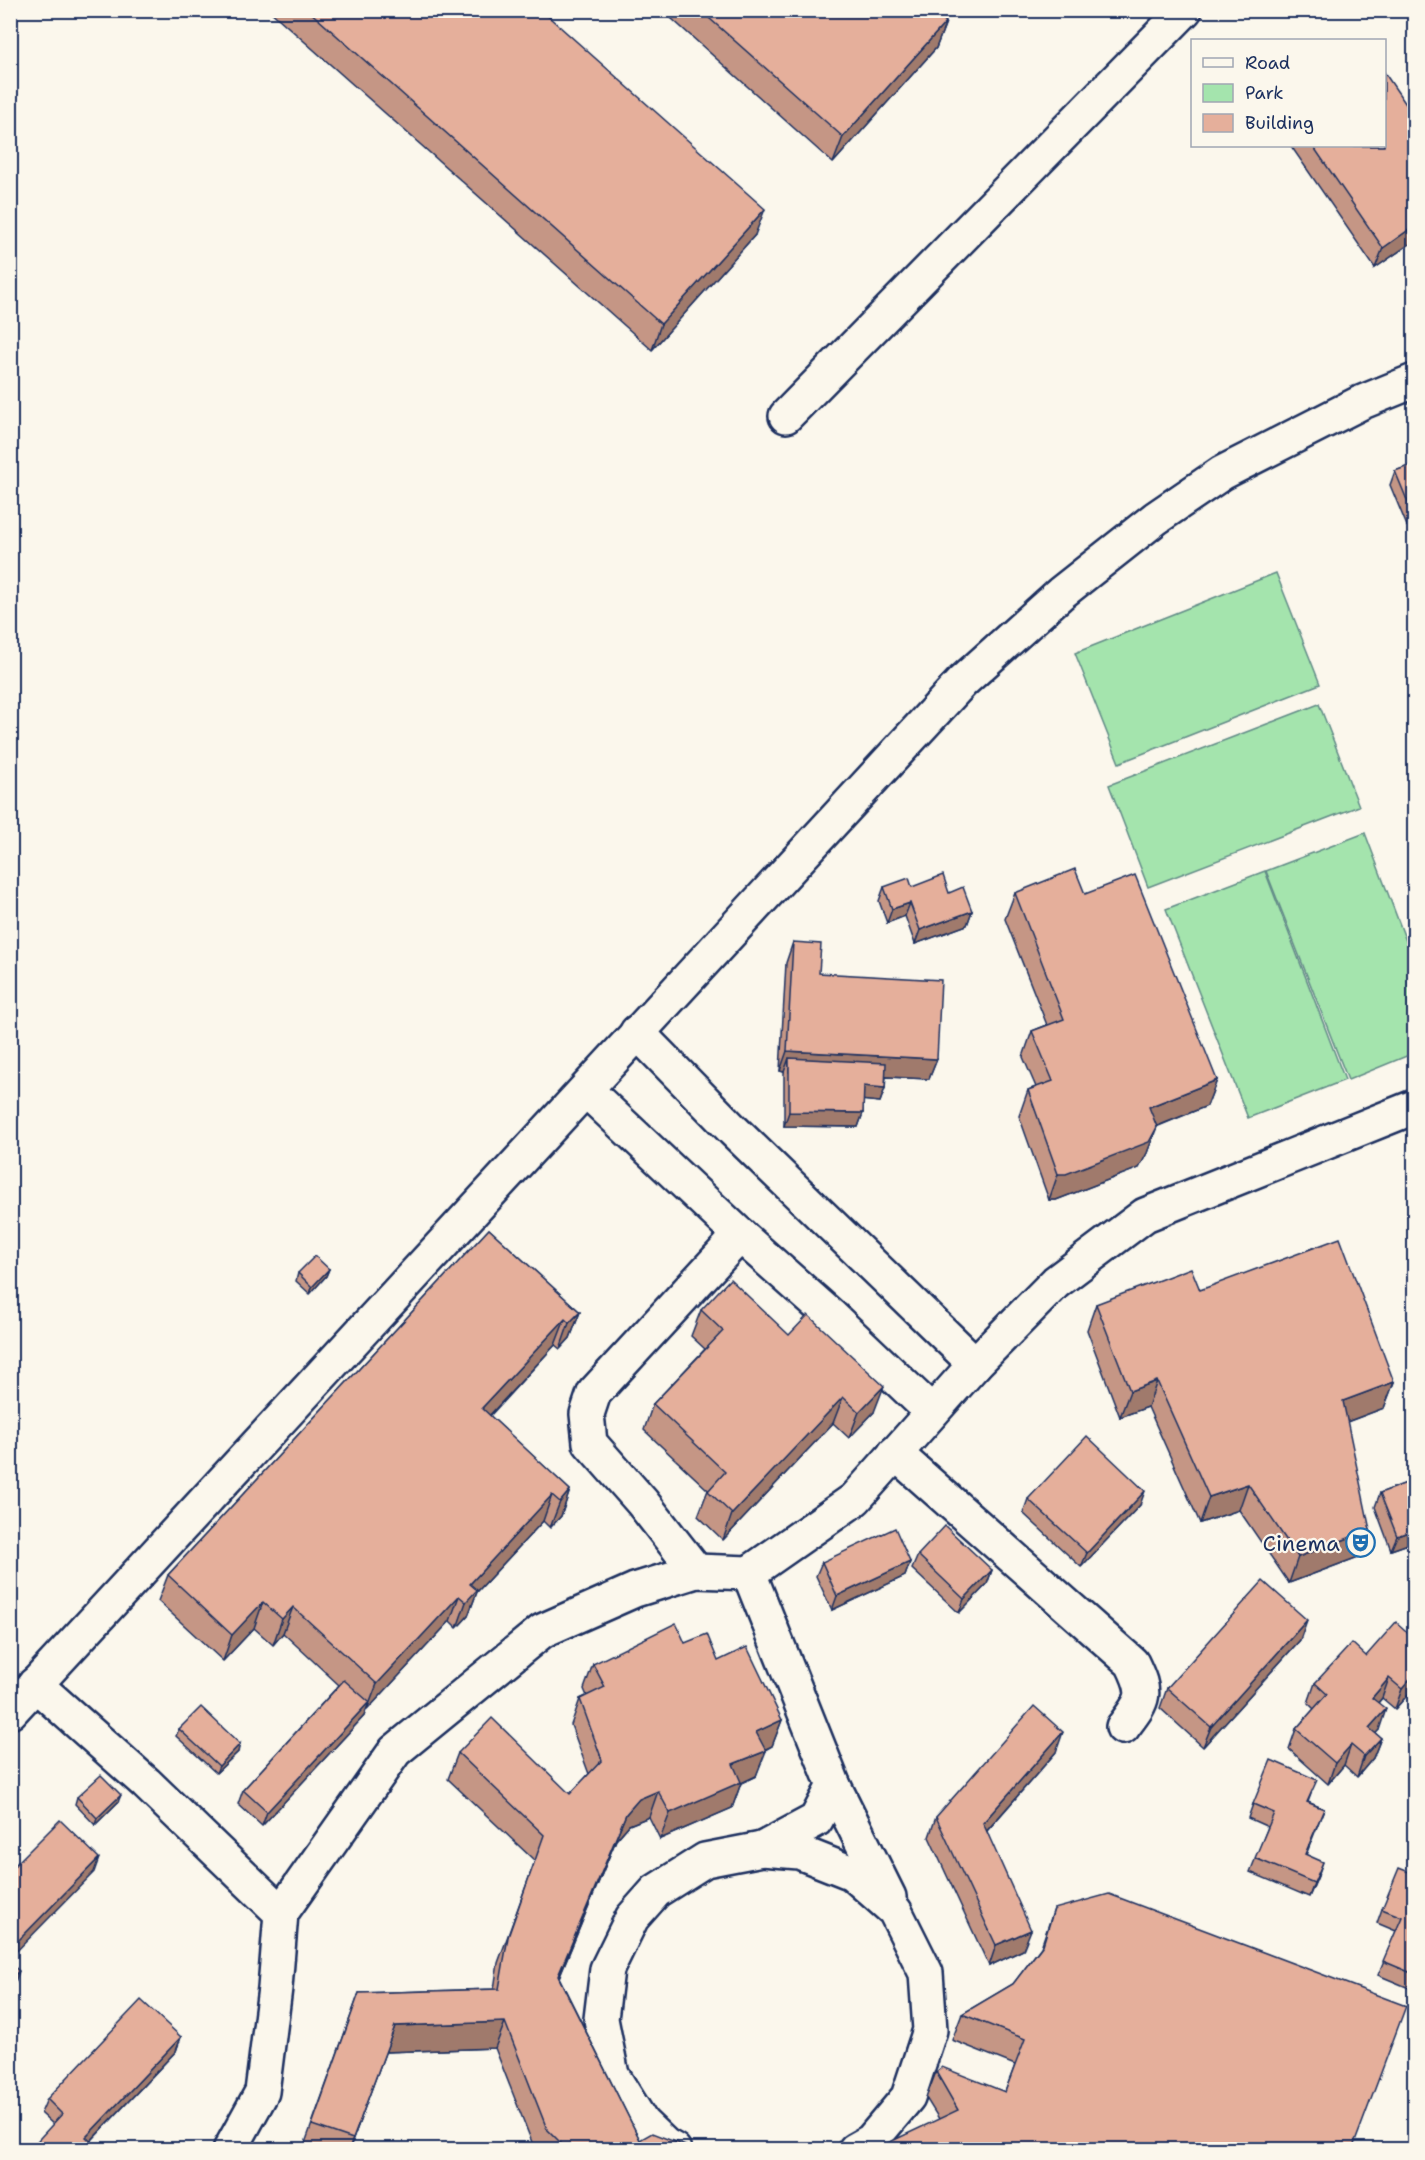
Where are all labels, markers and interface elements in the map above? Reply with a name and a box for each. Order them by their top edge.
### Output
legend [1191,39,1386,147]
text: Road [1245,51,1290,75]
text: Park [1245,81,1284,105]
text: Building [1245,111,1314,135]
theatre icon: Cinema [1345,1527,1377,1559]
place label: Cinema [1263,1529,1340,1558]

